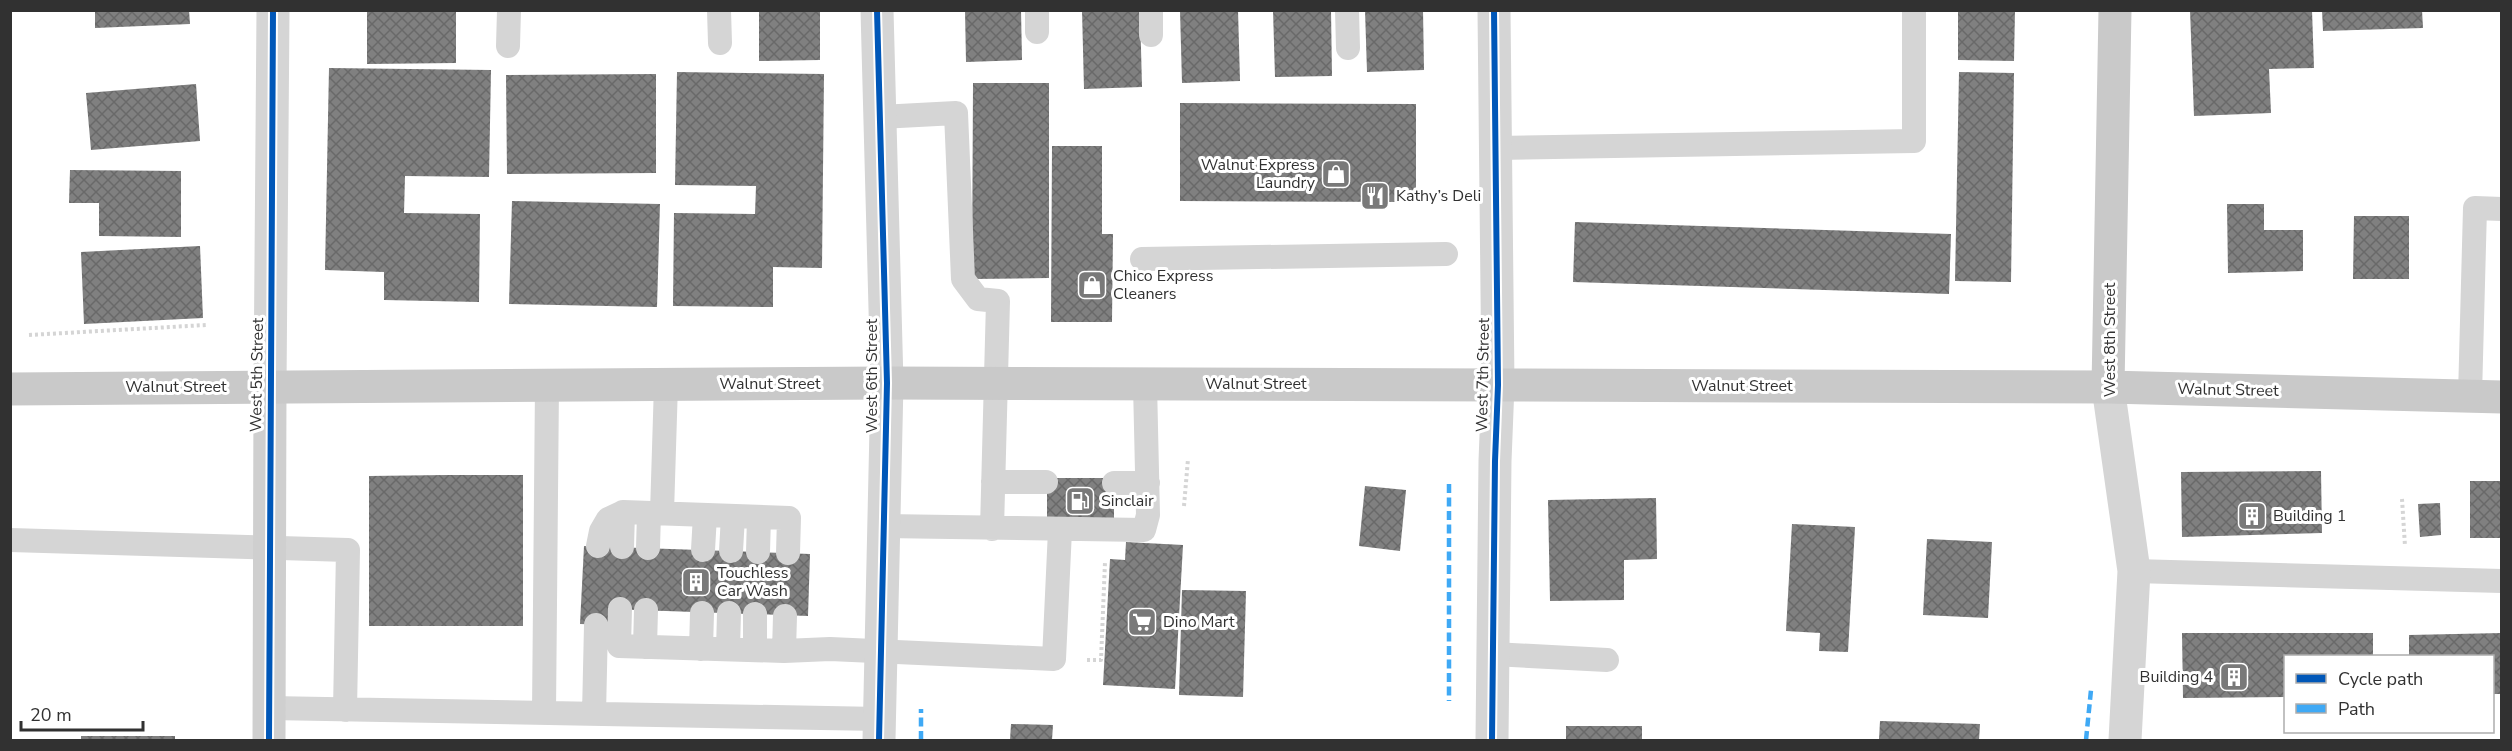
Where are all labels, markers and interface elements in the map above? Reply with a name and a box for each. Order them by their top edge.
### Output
place label: Walnut Express Laundry [1201,154,1316,194]
shop icon: Walnut Express Laundry [1320,158,1352,190]
restaurant icon: Kathy’s Deli [1359,180,1391,212]
place label: Kathy’s Deli [1396,185,1481,207]
place label: Chico Express Cleaners [1113,265,1213,305]
shop icon: Chico Express Cleaners [1076,269,1108,301]
street label: West 8th Street [2099,282,2121,397]
street label: West 5th Street [245,317,269,432]
street label: West 7th Street [1471,317,1495,432]
street label: West 6th Street [861,318,883,433]
street label: Walnut Street [719,373,821,395]
street label: Walnut Street [1205,373,1307,395]
street label: Walnut Street [1691,375,1793,397]
street label: Walnut Street [125,376,227,398]
street label: Walnut Street [2177,378,2279,402]
fuel station icon: Sinclair [1064,485,1096,517]
place label: Sinclair [1101,490,1154,512]
building icon: Building 1 [2236,500,2268,532]
place label: Building 1 [2273,505,2346,527]
place label: Touchless Car Wash [717,562,788,602]
building icon: Touchless Car Wash [680,566,712,598]
supermarket icon: Dino Mart [1126,606,1158,638]
place label: Dino Mart [1163,611,1235,633]
legend [2284,655,2494,733]
building icon: Building 4 [2218,661,2250,693]
place label: Building 4 [2140,666,2213,688]
text: Cycle path [2338,667,2423,691]
scale bar [21,694,142,732]
text: Path [2338,697,2375,721]
text: 20 m [30,703,72,727]

